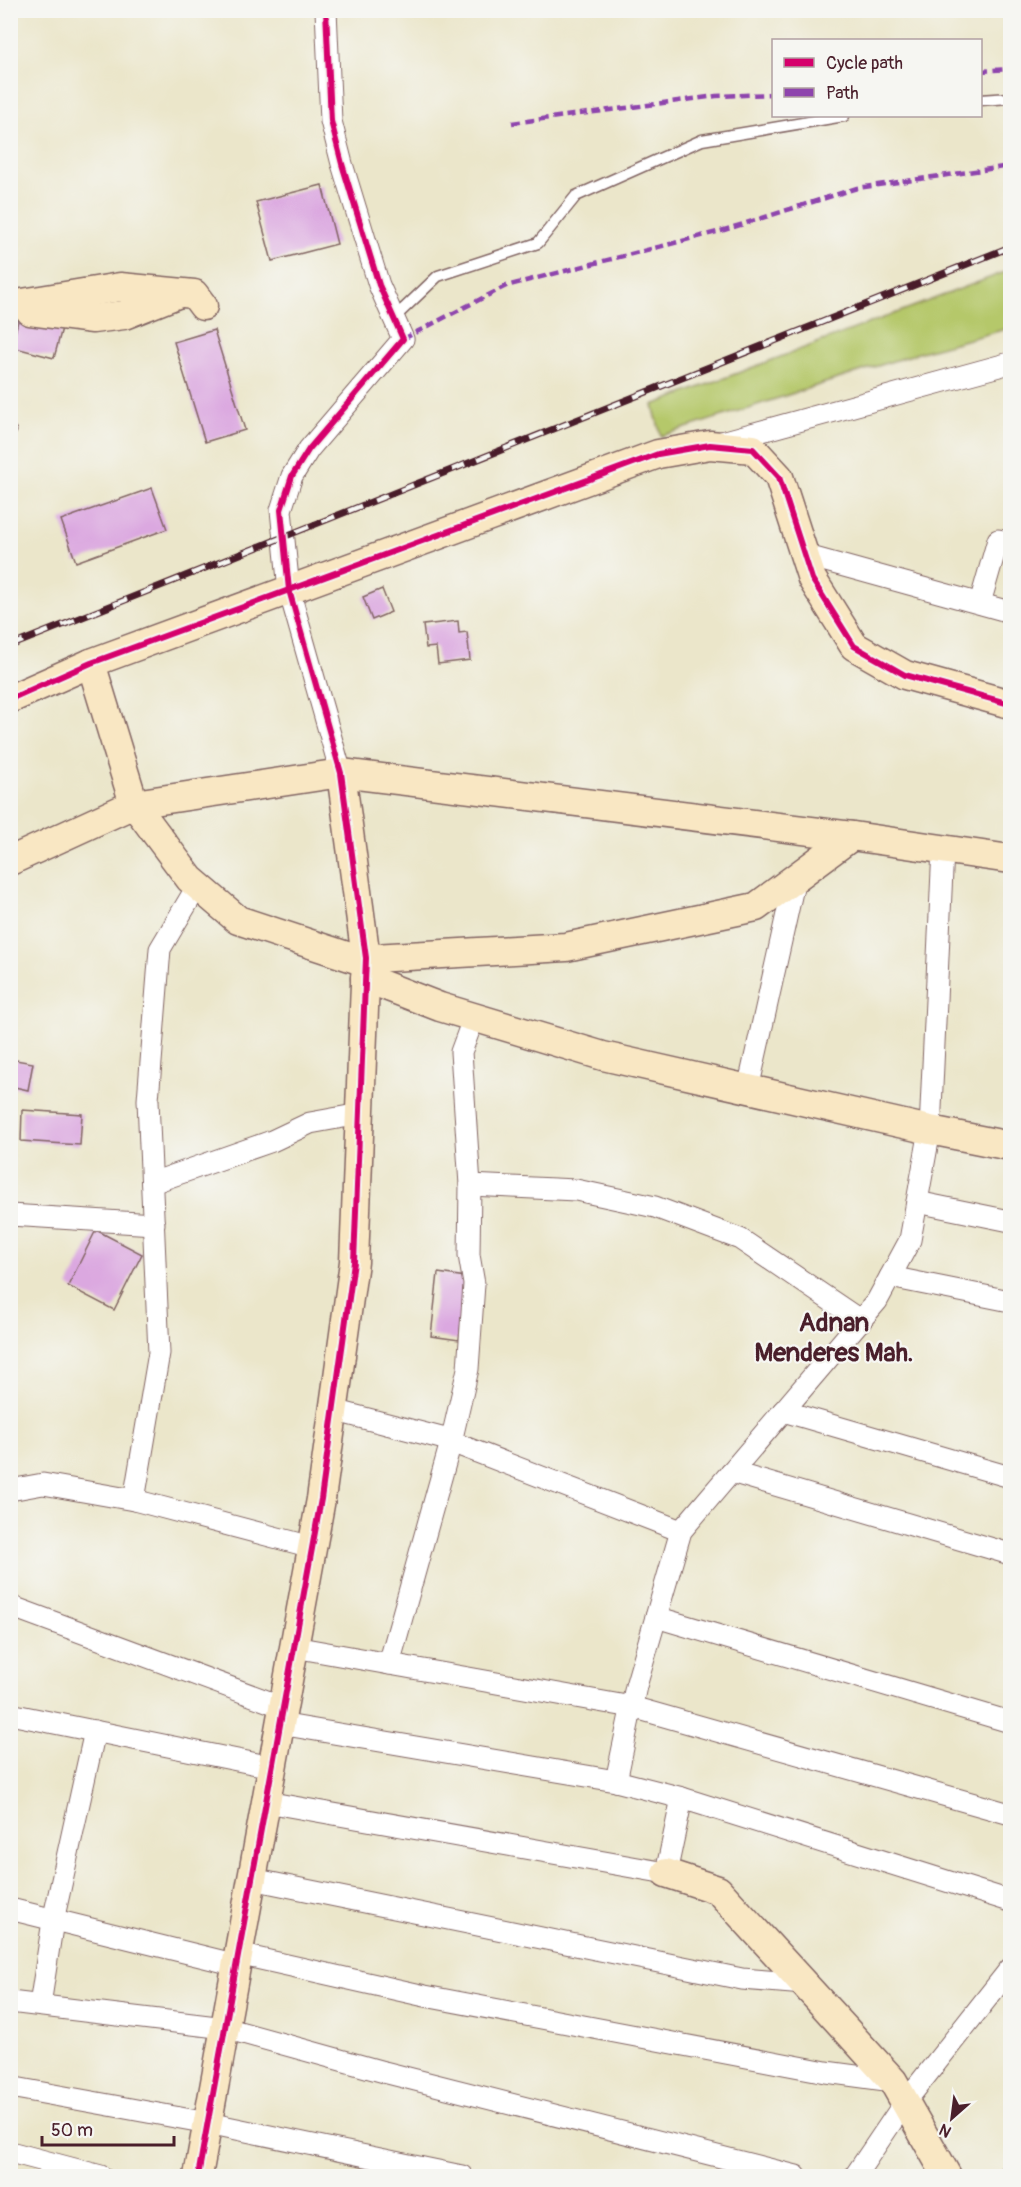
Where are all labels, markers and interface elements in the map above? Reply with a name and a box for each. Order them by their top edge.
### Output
legend [772,39,982,117]
text: Cycle path [826,52,903,75]
text: Path [826,82,859,105]
district label: Adnan Menderes Mah. [754,1307,914,1369]
north arrow [922,2088,982,2148]
scale bar [42,2109,174,2147]
text: 50 m [51,2119,93,2142]
text: N [936,2119,955,2142]

